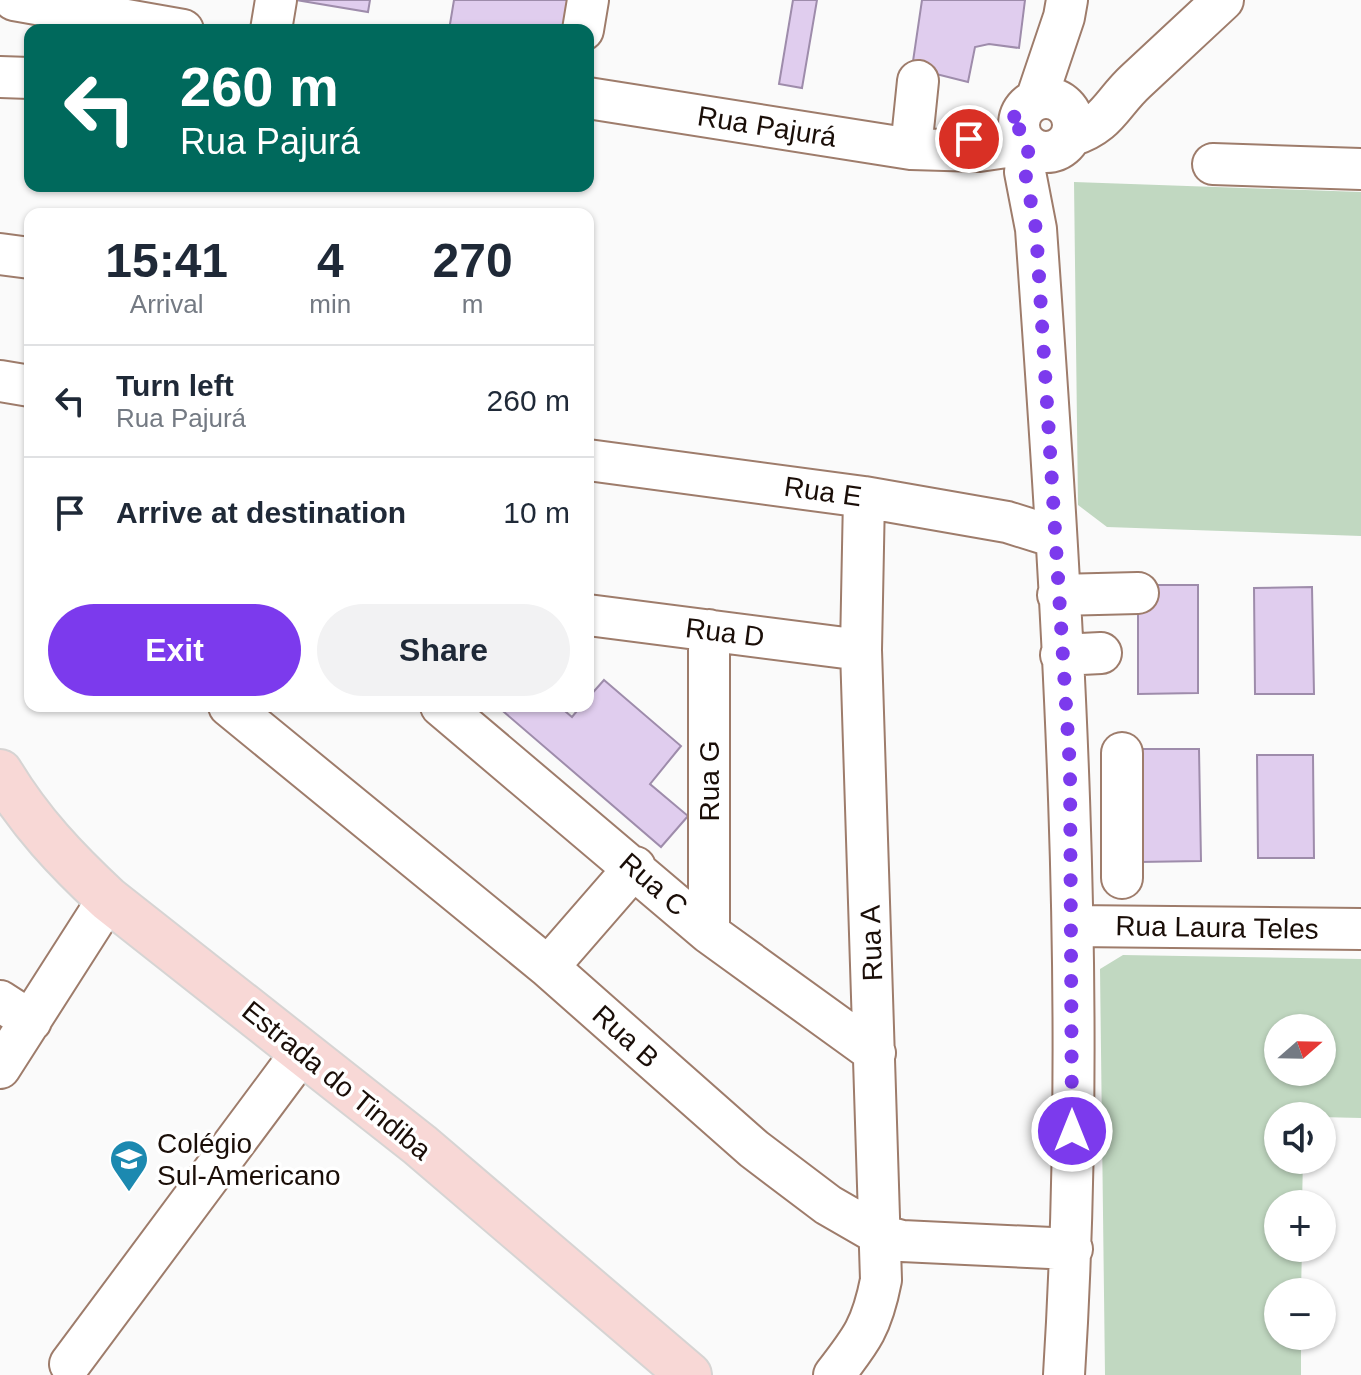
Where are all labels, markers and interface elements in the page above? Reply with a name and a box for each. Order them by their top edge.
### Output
text: 260 m [180,55,339,118]
icon: left [48,56,152,160]
street label: Rua Pajurá [695,100,839,153]
pin [935,105,1003,173]
icon: arrive [947,117,991,161]
text: Rua Pajurá [180,121,360,162]
text: 15:41 [105,234,228,287]
text: 4 [317,234,344,287]
text: 270 [433,234,513,287]
text: Arrival [130,289,204,319]
text: min [309,289,351,319]
text: m [462,289,483,319]
text: Turn left [116,369,234,402]
icon: left [48,379,92,423]
text: 260 m [487,384,570,417]
text: Rua Pajurá [116,403,246,433]
street label: Rua E [782,471,864,512]
icon: arrive [48,491,92,535]
text: Arrive at destination [116,496,406,529]
text: 10 m [503,496,570,529]
button: Exit [48,604,301,696]
button: Share [317,604,570,696]
street label: Rua D [684,612,766,653]
street label: Rua G [694,741,725,821]
street label: Rua C [614,847,694,922]
street label: Rua A [855,904,888,982]
street label: Rua Laura Teles [1115,910,1319,945]
street label: Estrada do Tindiba [236,995,437,1166]
street label: Rua B [586,999,665,1074]
north arrow [1264,1014,1336,1086]
map controls [1264,1014,1336,1350]
position arrow [1030,1089,1114,1173]
button: sound [1264,1102,1336,1174]
place label: Colégio Sul-Americano [157,1128,341,1191]
school or university icon: Colégio Sul-Americano [108,1138,150,1193]
button: + [1264,1190,1336,1262]
button: − [1264,1278,1336,1350]

